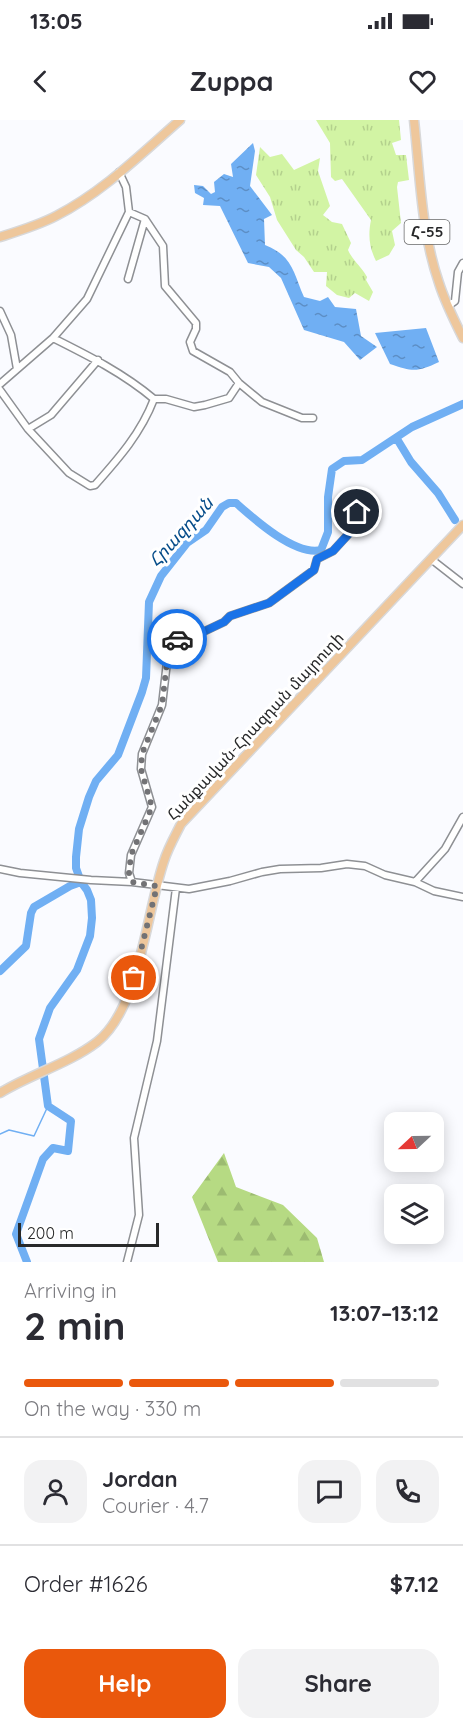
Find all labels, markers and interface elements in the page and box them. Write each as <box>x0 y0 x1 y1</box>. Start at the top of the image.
text: 13:05 <box>30 7 83 35</box>
text: Zuppa <box>189 64 274 98</box>
icon: back <box>24 65 57 98</box>
icon: heart <box>406 65 439 98</box>
road number: Հ-55 <box>404 220 450 244</box>
pin <box>331 486 382 537</box>
water label: Հրազդան <box>143 491 219 571</box>
icon: home <box>340 495 373 528</box>
courier <box>147 609 207 669</box>
icon: car <box>161 623 194 656</box>
street label: Հանքավան-Հրազդան մայրուղի <box>162 628 348 824</box>
pin <box>108 952 159 1003</box>
icon: bag <box>117 961 150 994</box>
north arrow <box>384 1112 444 1172</box>
map controls <box>384 1112 444 1244</box>
button: layers <box>384 1184 444 1244</box>
scale bar <box>18 1220 159 1248</box>
text: 200 m <box>27 1223 74 1243</box>
text: Arriving in <box>24 1278 117 1303</box>
text: 13:07–13:12 <box>330 1299 439 1327</box>
text: 2 min <box>24 1301 126 1350</box>
text: On the way · 330 m <box>24 1396 201 1421</box>
button: person <box>24 1460 87 1523</box>
button: chat <box>298 1460 361 1523</box>
button: phone <box>376 1460 439 1523</box>
text: Jordan <box>102 1465 178 1493</box>
text: Courier · 4.7 <box>102 1493 209 1518</box>
text: Order #1626 <box>24 1570 147 1598</box>
text: $7.12 <box>390 1570 439 1598</box>
button: Help <box>24 1649 226 1718</box>
button: Share <box>238 1649 439 1718</box>

